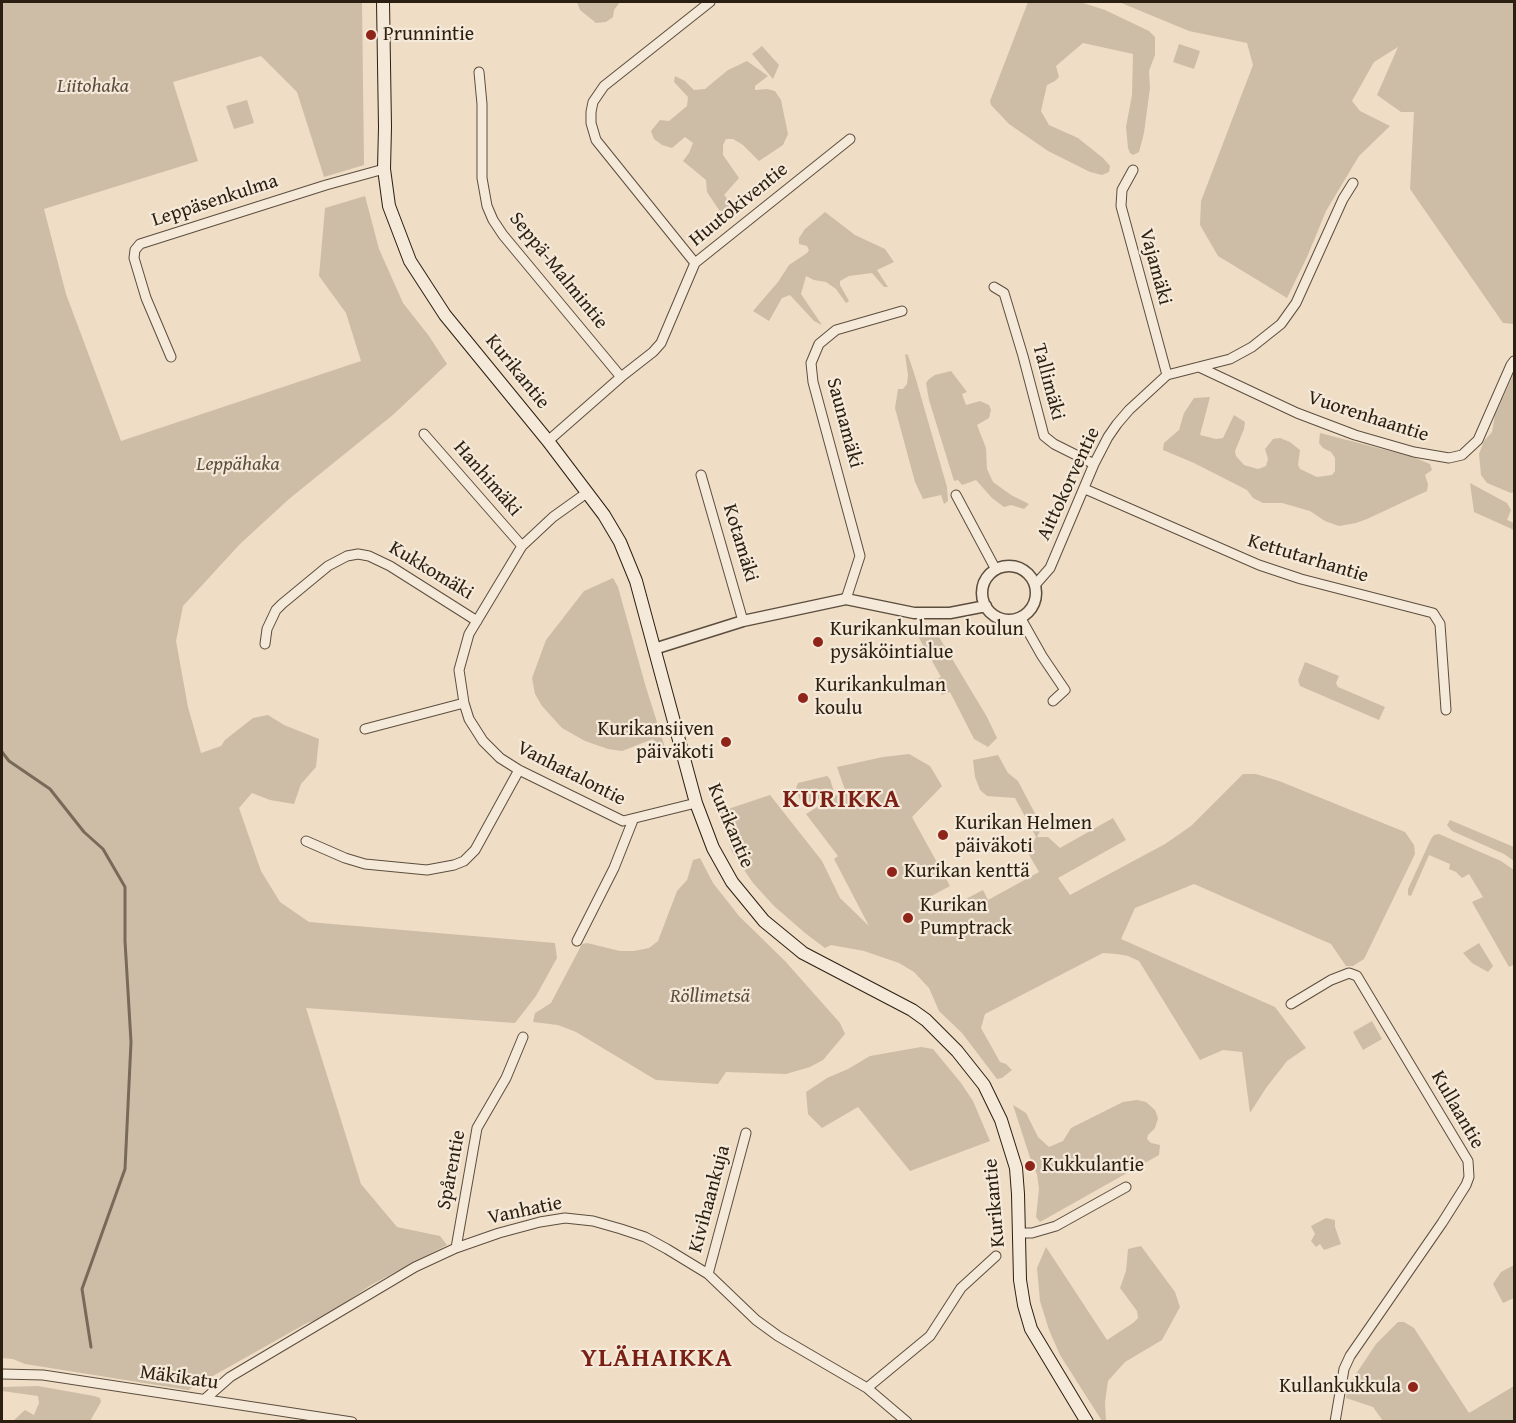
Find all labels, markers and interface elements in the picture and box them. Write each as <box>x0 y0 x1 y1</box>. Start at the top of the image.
place label: Prunnintie <box>383 23 474 47</box>
marker: Prunnintie <box>364 28 378 42</box>
park label: Liitohaka <box>57 75 129 99</box>
street label: Huutokiventie <box>685 158 793 252</box>
street label: Leppäsenkulma <box>149 169 281 233</box>
street label: Seppä-Malmintie <box>503 208 613 334</box>
street label: Vajamäki <box>1133 226 1177 308</box>
street label: Kurikantie <box>480 330 554 414</box>
street label: Tallimäki <box>1026 341 1070 423</box>
street label: Saunamäki <box>820 375 868 471</box>
street label: Vuorenhaantie <box>1304 386 1432 448</box>
street label: Aittokorventie <box>1032 423 1106 545</box>
street label: Hanhimäki <box>448 436 526 522</box>
park label: Leppähaka <box>196 453 280 477</box>
street label: Kotamäki <box>717 501 763 585</box>
street label: Kettutarhantie <box>1245 529 1371 589</box>
street label: Kukkomäki <box>384 536 478 606</box>
place label: Kurikankulman koulun pysäköintialue <box>830 618 1024 665</box>
marker: Kurikankulman koulun pysäköintialue <box>811 635 825 649</box>
place label: Kurikankulman koulu <box>815 674 946 721</box>
marker: Kurikankulman koulu <box>796 691 810 705</box>
place label: Kurikansiiven päiväkoti <box>597 718 714 765</box>
marker: Kurikansiiven päiväkoti <box>719 735 733 749</box>
street label: Vanhatalontie <box>513 736 629 812</box>
street label: Kurikantie <box>701 780 759 872</box>
district label: KURIKKA <box>783 784 901 816</box>
place label: Kurikan Helmen päiväkoti <box>955 812 1092 859</box>
marker: Kurikan Helmen päiväkoti <box>936 828 950 842</box>
place label: Kurikan kenttä <box>904 860 1030 884</box>
marker: Kurikan kenttä <box>885 865 899 879</box>
place label: Kurikan Pumptrack <box>920 894 1012 941</box>
marker: Kurikan Pumptrack <box>901 911 915 925</box>
park label: Röllimetsä <box>670 985 750 1009</box>
street label: Kullaantie <box>1425 1067 1489 1153</box>
street label: Spårentie <box>433 1128 471 1212</box>
street label: Kivihaankuja <box>684 1143 736 1255</box>
place label: Kukkulantie <box>1042 1154 1144 1178</box>
street label: Kurikantie <box>979 1157 1011 1249</box>
marker: Kukkulantie <box>1023 1159 1037 1173</box>
street label: Vanhatie <box>486 1191 564 1231</box>
district label: YLÄHAIKKA <box>581 1343 733 1375</box>
street label: Mäkikatu <box>138 1361 220 1395</box>
place label: Kullankukkula <box>1279 1375 1401 1399</box>
marker: Kullankukkula <box>1406 1380 1420 1394</box>

